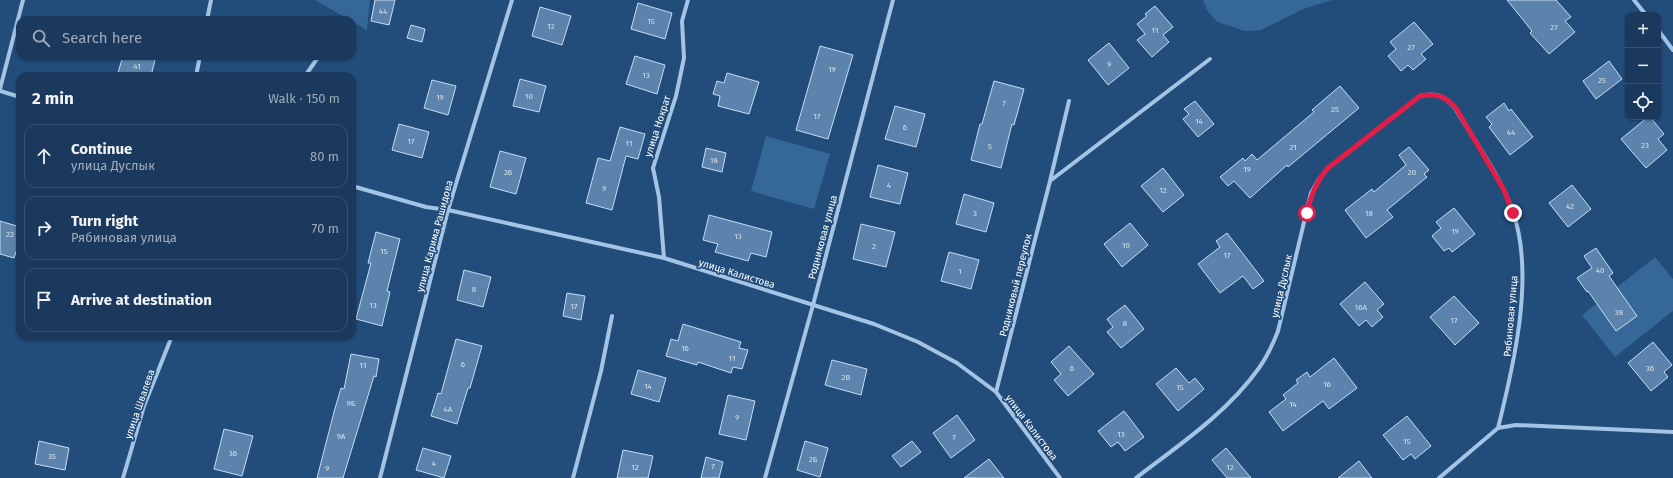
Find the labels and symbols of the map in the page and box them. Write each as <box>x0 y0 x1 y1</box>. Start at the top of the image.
house number: 44 <box>379 7 388 16</box>
house number: 15 <box>647 17 655 26</box>
house number: 12 <box>547 22 555 31</box>
house number: 27 <box>1550 23 1558 32</box>
house number: 11 <box>1152 26 1158 35</box>
house number: 27 <box>1407 43 1415 52</box>
house number: 9 <box>1107 60 1111 69</box>
house number: 41 <box>133 62 141 71</box>
house number: 19 <box>828 65 836 74</box>
house number: 13 <box>642 71 650 80</box>
house number: 25 <box>1598 76 1606 85</box>
house number: 10 <box>525 92 533 101</box>
house number: 19 <box>436 93 444 102</box>
street label: улица Нократ <box>642 94 674 159</box>
house number: 7 <box>1002 99 1006 108</box>
house number: 25 <box>1331 105 1339 114</box>
house number: 17 <box>813 112 821 121</box>
house number: 14 <box>1195 117 1204 126</box>
house number: 6 <box>903 123 907 132</box>
house number: 44 <box>1507 128 1516 137</box>
house number: 17 <box>407 137 415 146</box>
house number: 11 <box>626 139 632 148</box>
house number: 23 <box>1641 141 1649 150</box>
house number: 5 <box>988 142 992 151</box>
house number: 21 <box>1289 143 1297 152</box>
house number: 18 <box>710 156 719 165</box>
house number: 19 <box>1243 165 1251 174</box>
house number: 26 <box>504 168 512 177</box>
house number: 20 <box>1408 168 1417 177</box>
street label: улица Карима Рашидова <box>414 179 456 294</box>
house number: 4 <box>887 181 892 190</box>
house number: 9 <box>602 184 606 193</box>
house number: 12 <box>1159 186 1167 195</box>
street label: Родниковая улица <box>806 194 840 281</box>
house number: 42 <box>1566 202 1574 211</box>
route start <box>1298 204 1316 222</box>
route end <box>1504 204 1522 222</box>
house number: 3 <box>973 209 977 218</box>
house number: 18 <box>1365 209 1374 218</box>
house number: 19 <box>1451 227 1459 236</box>
house number: 22 <box>6 230 14 239</box>
house number: 13 <box>734 232 742 241</box>
street label: Родниковый переулок <box>997 232 1035 338</box>
house number: 10 <box>1122 241 1130 250</box>
house number: 2 <box>872 242 876 251</box>
house number: 15 <box>380 247 388 256</box>
house number: 17 <box>1223 251 1231 260</box>
street label: улица Дуслык <box>1269 253 1295 319</box>
street label: улица Калистова <box>697 257 776 291</box>
house number: 40 <box>1596 266 1605 275</box>
house number: 1 <box>958 267 962 276</box>
street label: Рябиновая улица <box>1501 275 1521 357</box>
house number: 8 <box>472 285 477 294</box>
house number: 13 <box>369 301 377 310</box>
house number: 17 <box>570 302 578 311</box>
house number: 16А <box>1355 303 1368 312</box>
house number: 38 <box>1615 308 1624 317</box>
house number: 17 <box>1450 316 1458 325</box>
house number: 8 <box>1123 319 1128 328</box>
house number: 16 <box>681 344 689 353</box>
house number: 11 <box>729 354 735 363</box>
house number: 6 <box>461 360 465 369</box>
house number: 11 <box>360 361 366 370</box>
house number: 6 <box>1070 364 1074 373</box>
house number: 36 <box>1646 364 1654 373</box>
street label: улица Швалева <box>122 368 157 441</box>
house number: 2В <box>842 373 851 382</box>
house number: 16 <box>1323 380 1331 389</box>
house number: 14 <box>644 382 653 391</box>
house number: 15 <box>1176 383 1184 392</box>
street label: улица Калистова <box>1003 392 1060 463</box>
house number: 9Б <box>347 399 356 408</box>
house number: 14 <box>1289 400 1298 409</box>
house number: 4А <box>444 405 453 414</box>
house number: 9 <box>735 413 739 422</box>
house number: 13 <box>1117 430 1125 439</box>
house number: 9А <box>337 432 346 441</box>
house number: 7 <box>952 433 956 442</box>
house number: 15 <box>1403 437 1411 446</box>
house number: 36 <box>229 449 237 458</box>
house number: 35 <box>48 452 56 461</box>
house number: 2Б <box>809 455 818 464</box>
house number: 4 <box>432 459 437 468</box>
house number: 7 <box>711 462 715 471</box>
house number: 12 <box>631 463 639 472</box>
house number: 12 <box>1226 463 1234 472</box>
house number: 9 <box>325 464 329 473</box>

